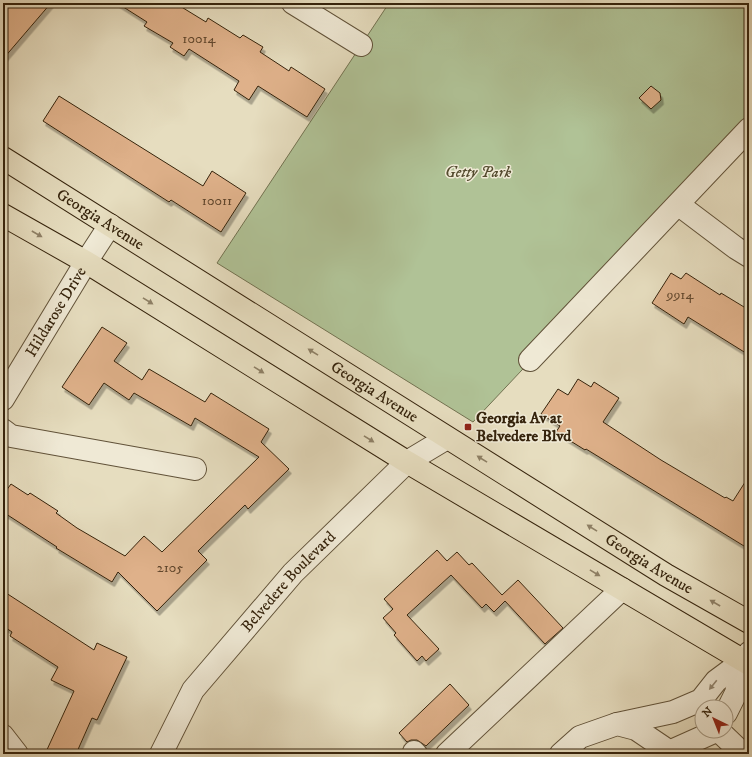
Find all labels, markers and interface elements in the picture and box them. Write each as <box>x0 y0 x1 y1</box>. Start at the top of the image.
house number: 10014 <box>182 30 217 48</box>
park label: Getty Park <box>445 162 511 182</box>
street label: Georgia Avenue <box>53 184 148 254</box>
house number: 10011 <box>202 192 232 210</box>
one-way arrow <box>31 231 43 238</box>
street label: Hildarose Drive <box>21 263 91 361</box>
house number: 9914 <box>665 286 694 304</box>
one-way arrow <box>142 298 154 305</box>
one-way arrow <box>307 349 319 356</box>
street label: Georgia Avenue <box>327 357 423 427</box>
one-way arrow <box>254 366 264 374</box>
place label: Georgia Av at Belvedere Blvd <box>476 408 572 446</box>
marker: Georgia Av at Belvedere Blvd <box>463 422 473 432</box>
one-way arrow <box>363 435 375 442</box>
one-way arrow <box>476 456 488 463</box>
one-way arrow <box>587 524 597 532</box>
street label: Belvedere Boulevard <box>237 527 340 636</box>
street label: Georgia Avenue <box>601 529 697 599</box>
house number: 2105 <box>157 559 183 577</box>
one-way arrow <box>589 570 601 577</box>
one-way arrow <box>709 599 721 606</box>
one-way arrow <box>709 680 717 691</box>
north arrow <box>694 699 734 739</box>
text: N <box>700 704 716 721</box>

